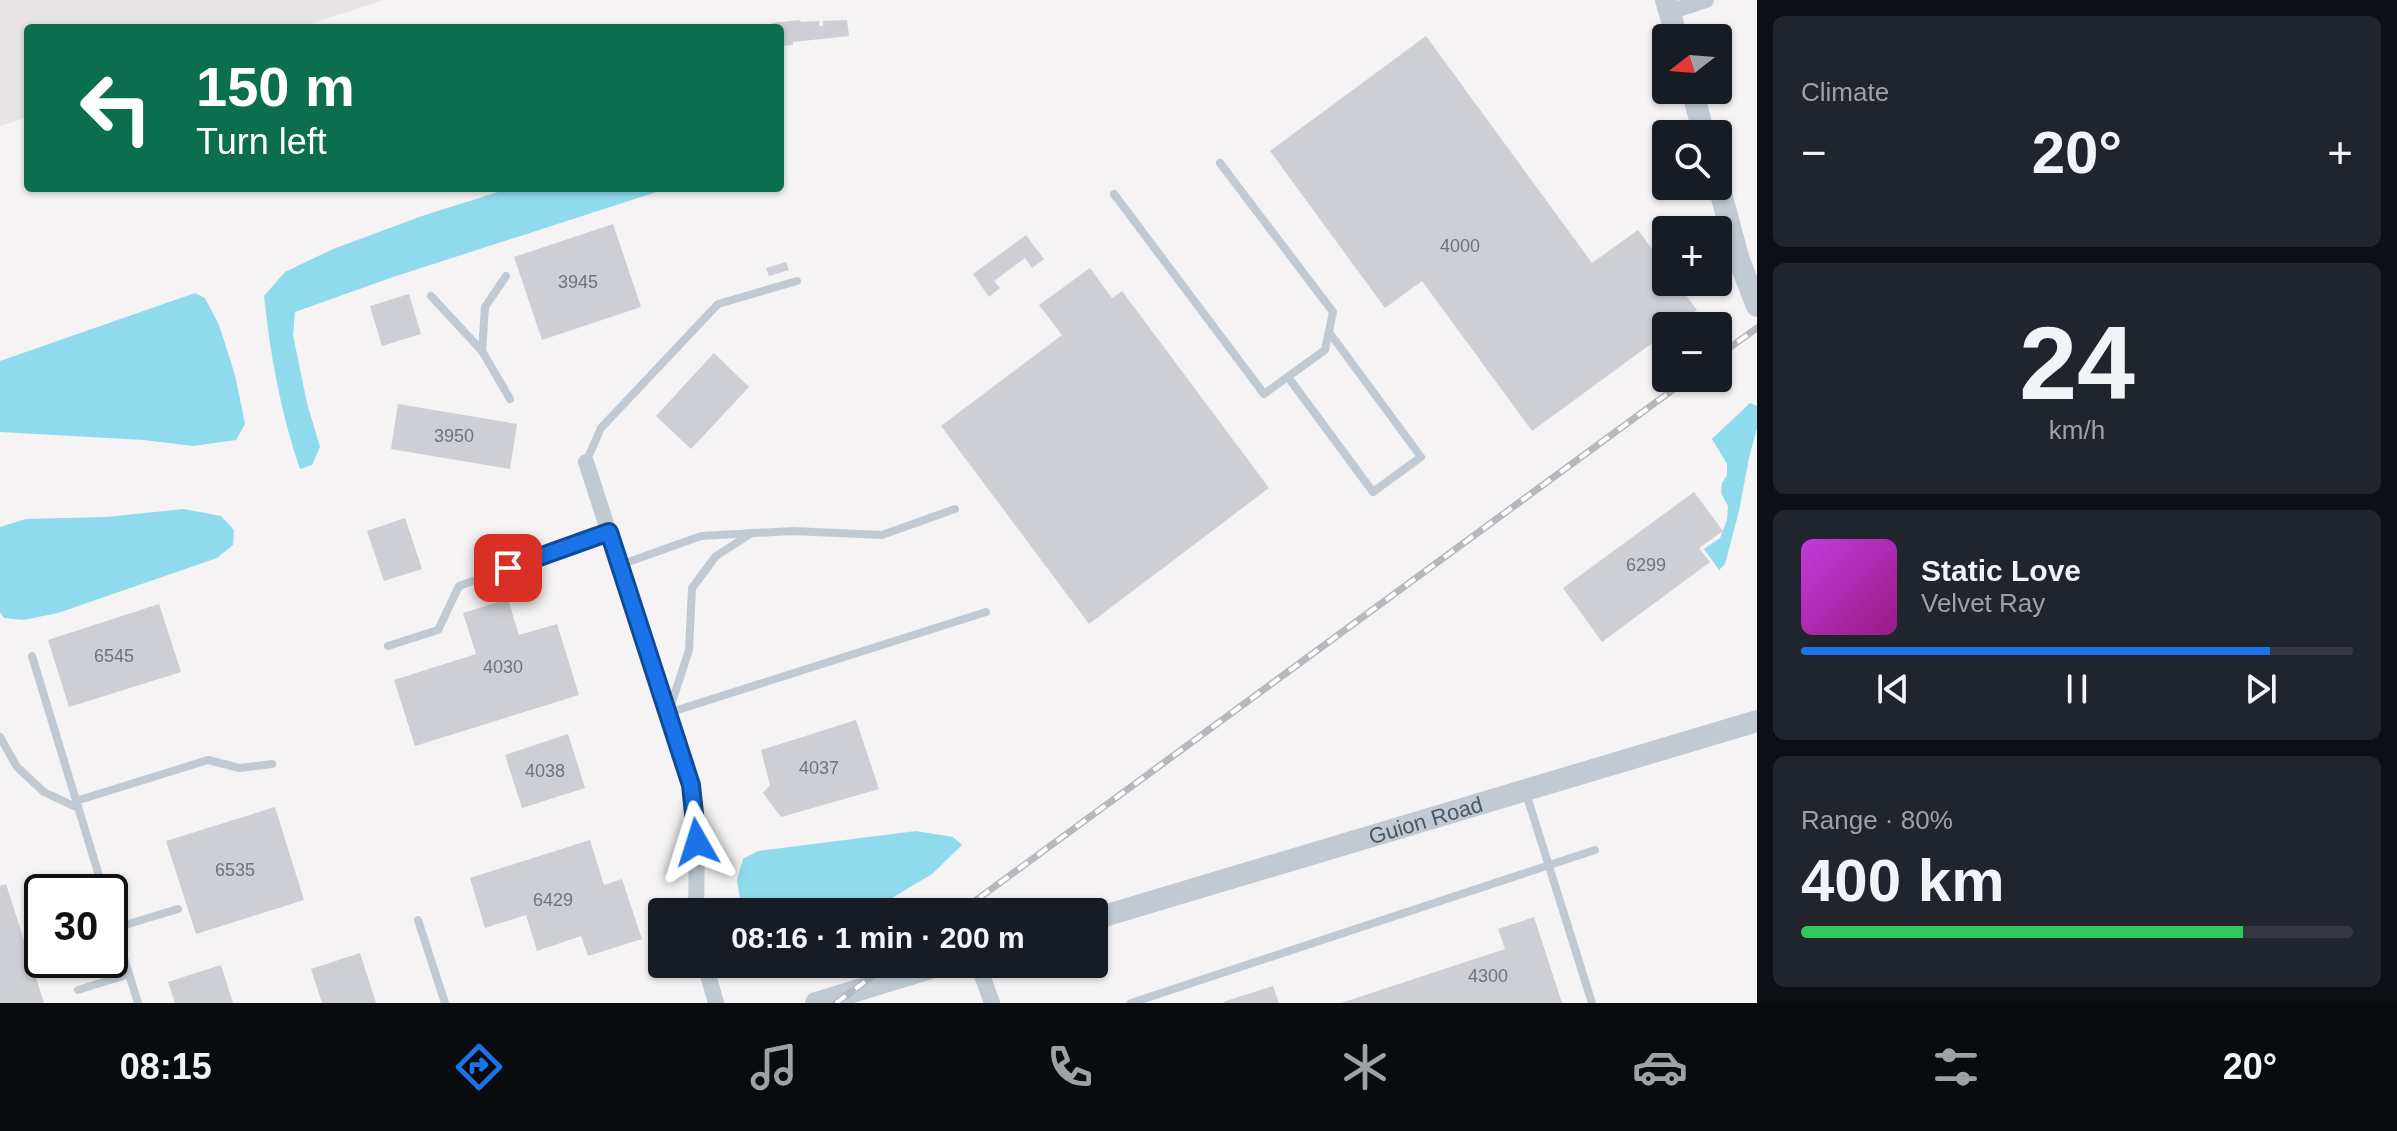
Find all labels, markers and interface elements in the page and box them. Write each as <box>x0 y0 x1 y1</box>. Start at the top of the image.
north arrow <box>1652 24 1732 104</box>
map controls <box>1652 24 1732 392</box>
text: 150 m <box>196 55 355 118</box>
icon: left <box>64 56 168 160</box>
text: Climate <box>1801 77 1889 107</box>
text: 20° <box>2032 119 2122 186</box>
button: search <box>1652 120 1732 200</box>
text: Turn left <box>196 121 327 162</box>
text: − <box>1801 128 1827 177</box>
text: + <box>2327 128 2353 177</box>
button: + <box>1652 216 1732 296</box>
house number: 4000 <box>1440 236 1480 256</box>
house number: 3945 <box>558 272 598 292</box>
text: 24 <box>2019 305 2135 421</box>
button: − <box>1652 312 1732 392</box>
text: km/h <box>2049 415 2105 445</box>
house number: 3950 <box>434 426 474 446</box>
pin <box>474 534 542 602</box>
icon: arrive <box>486 546 530 590</box>
text: Static Love <box>1921 554 2081 587</box>
house number: 6299 <box>1626 555 1666 575</box>
text: Velvet Ray <box>1921 588 2045 618</box>
house number: 6545 <box>94 646 134 666</box>
house number: 4030 <box>483 657 523 677</box>
icon: previous <box>1871 667 1915 711</box>
icon: pause <box>2055 667 2099 711</box>
icon: next <box>2239 667 2283 711</box>
house number: 4037 <box>799 758 839 778</box>
house number: 4038 <box>525 761 565 781</box>
street label: Guion Road <box>1366 792 1486 849</box>
position arrow <box>655 800 739 884</box>
text: Range · 80% <box>1801 805 1953 835</box>
text: 400 km <box>1801 847 2005 914</box>
house number: 6535 <box>215 860 255 880</box>
speed limit sign: 30 <box>24 874 128 978</box>
house number: 6429 <box>533 890 573 910</box>
text: 08:16 · 1 min · 200 m <box>731 921 1025 954</box>
house number: 4300 <box>1468 966 1508 986</box>
icon: directions <box>451 1039 507 1095</box>
icon: music <box>746 1039 802 1095</box>
icon: phone <box>1042 1039 1098 1095</box>
icon: climate <box>1337 1039 1393 1095</box>
icon: car <box>1632 1039 1688 1095</box>
icon: filters <box>1928 1039 1984 1095</box>
text: 08:15 <box>120 1046 212 1087</box>
text: 20° <box>2223 1046 2277 1087</box>

